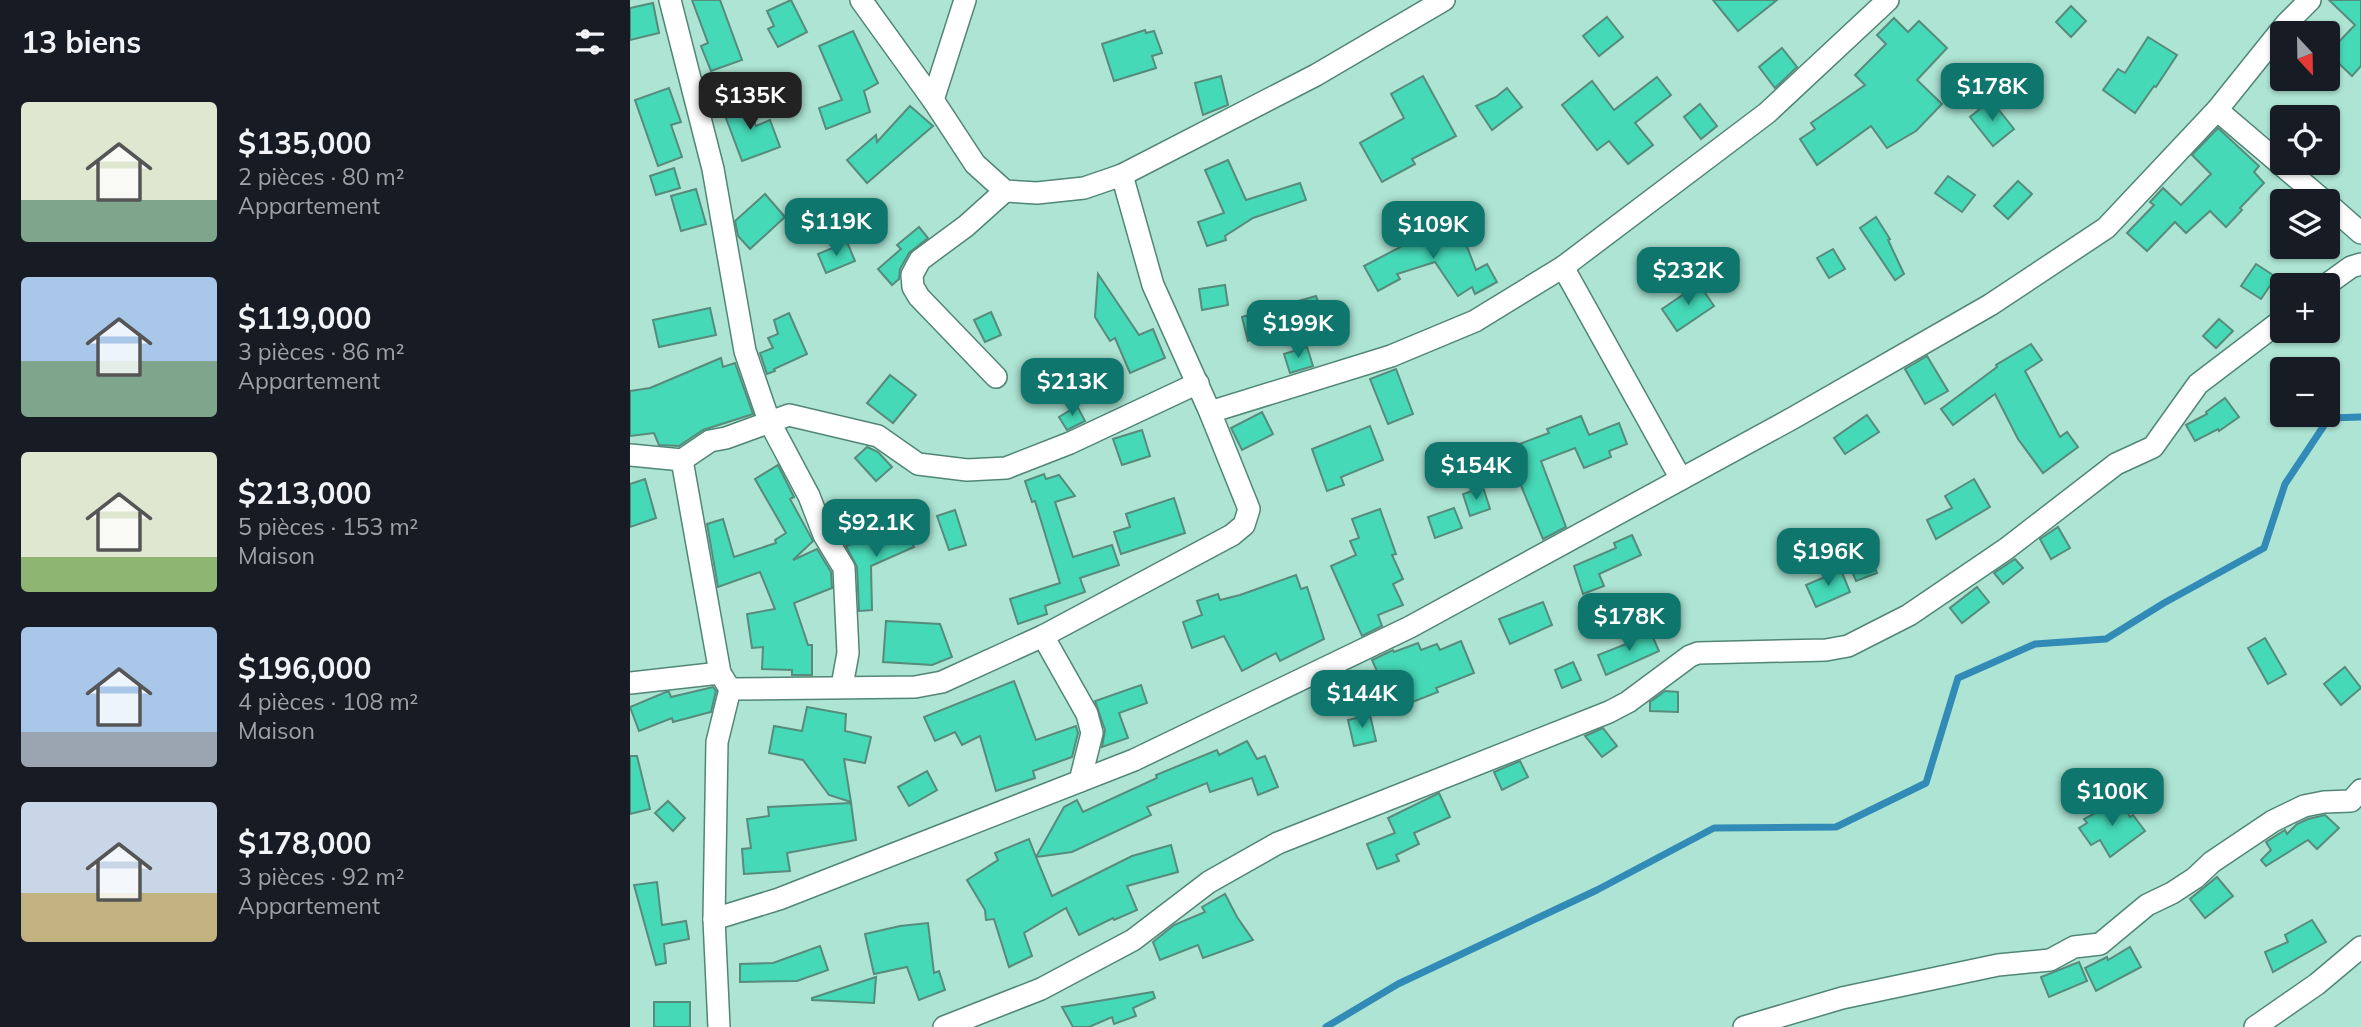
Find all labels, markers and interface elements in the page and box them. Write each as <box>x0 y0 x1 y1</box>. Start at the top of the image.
north arrow <box>2270 21 2340 91</box>
map controls <box>2270 21 2340 427</box>
text: 13 biens <box>21 23 141 61</box>
icon: filters <box>571 23 609 61</box>
pin: $178K <box>1943 64 2041 123</box>
text: $178K <box>1957 71 2027 100</box>
pin: $135K <box>701 72 799 132</box>
text: $135K <box>715 80 785 109</box>
button: locate <box>2270 105 2340 175</box>
text: $135,000 <box>238 124 371 162</box>
icon: home <box>77 130 161 214</box>
text: 2 pièces · 80 m² <box>238 162 405 191</box>
button: layers <box>2270 189 2340 259</box>
text: Appartement <box>238 191 380 220</box>
pin: $119K <box>787 198 885 258</box>
pin: $109K <box>1384 202 1482 261</box>
text: $119K <box>801 206 871 235</box>
text: $109K <box>1398 209 1468 238</box>
pin: $232K <box>1639 247 1737 307</box>
text: $232K <box>1653 255 1723 284</box>
button: + <box>2270 273 2340 343</box>
text: $119,000 <box>238 299 371 337</box>
pin: $199K <box>1249 300 1347 360</box>
icon: home <box>77 305 161 389</box>
text: $199K <box>1263 308 1333 337</box>
text: 3 pièces · 86 m² <box>238 337 405 366</box>
button: − <box>2270 357 2340 427</box>
pin: $213K <box>1023 358 1121 418</box>
text: Appartement <box>238 366 380 395</box>
text: $213K <box>1037 366 1107 395</box>
pin: $154K <box>1427 442 1525 502</box>
text: $154K <box>1441 450 1511 479</box>
text: $213,000 <box>238 474 371 512</box>
icon: home <box>77 480 161 564</box>
pin: $92.1K <box>819 500 933 559</box>
text: $92.1K <box>838 507 914 536</box>
text: 5 pièces · 153 m² <box>238 512 418 541</box>
pin: $196K <box>1779 528 1877 588</box>
text: $196K <box>1793 536 1863 565</box>
text: Maison <box>238 541 315 570</box>
pin: $178K <box>1580 594 1678 653</box>
text: $178K <box>1594 601 1664 630</box>
text: $196,000 <box>238 649 371 687</box>
icon: home <box>77 655 161 739</box>
pin: $144K <box>1313 670 1411 730</box>
text: $144K <box>1327 678 1397 707</box>
text: 4 pièces · 108 m² <box>238 687 418 716</box>
text: Maison <box>238 716 315 745</box>
pin: $100K <box>2063 768 2161 828</box>
text: $100K <box>2077 776 2147 805</box>
text: $178,000 <box>238 824 371 862</box>
icon: home <box>77 830 161 914</box>
text: 3 pièces · 92 m² <box>238 862 405 891</box>
text: Appartement <box>238 891 380 920</box>

